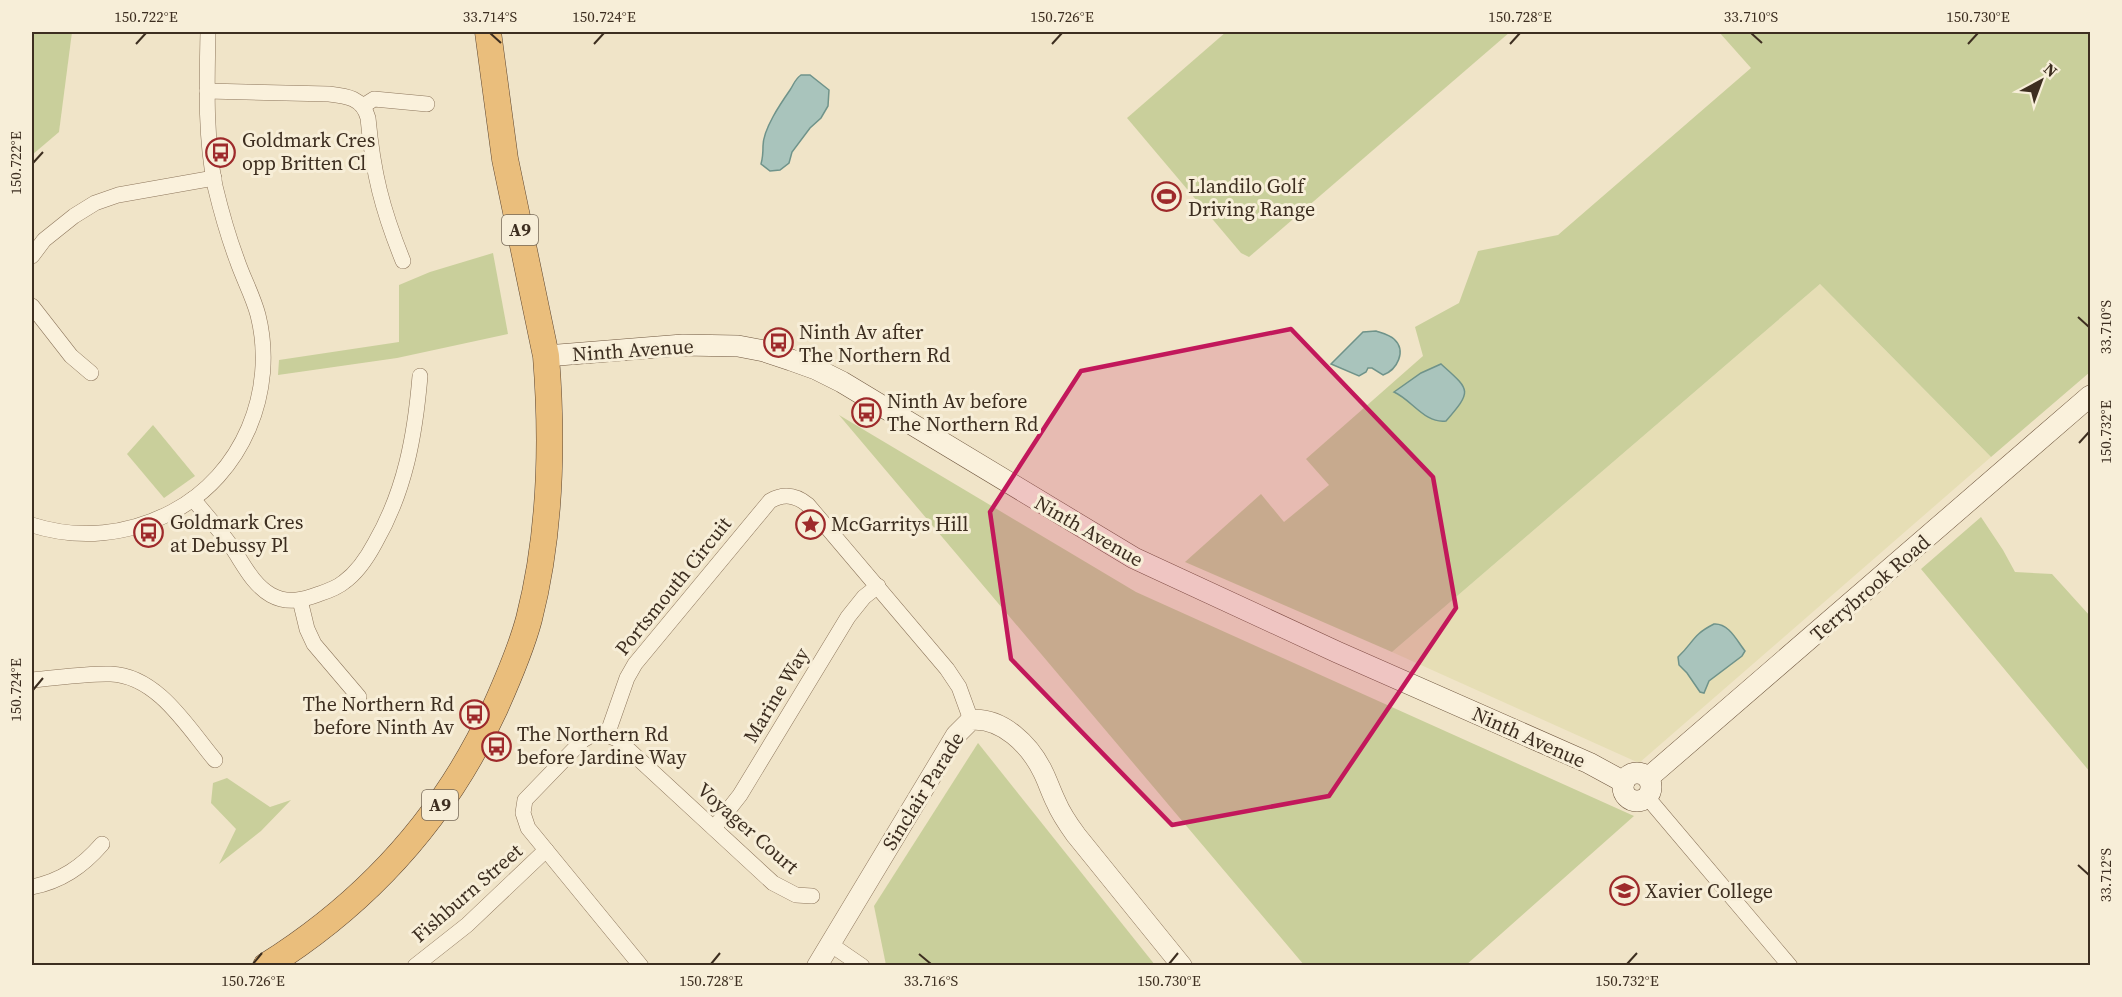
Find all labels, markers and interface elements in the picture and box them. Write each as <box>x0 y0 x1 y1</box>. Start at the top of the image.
text: 150.722°E <box>114 6 178 27</box>
text: 33.714°S <box>463 6 518 27</box>
text: 150.724°E <box>572 6 636 27</box>
text: 150.726°E <box>1030 6 1094 27</box>
text: 150.728°E <box>1488 6 1552 27</box>
text: 33.710°S <box>1724 6 1779 27</box>
text: 150.730°E <box>1946 6 2010 27</box>
north arrow <box>2011 51 2071 111</box>
text: N <box>2039 58 2063 82</box>
place label: Goldmark Cres opp Britten Cl <box>242 126 375 177</box>
text: 150.722°E <box>5 131 26 195</box>
bus stop icon: Goldmark Cres opp Britten Cl <box>205 136 237 168</box>
place label: Llandilo Golf Driving Range <box>1188 172 1315 223</box>
sports icon: Llandilo Golf Driving Range <box>1151 181 1183 213</box>
road number: A9 <box>502 215 538 245</box>
text: 33.710°S <box>2095 299 2116 354</box>
place label: Ninth Av after The Northern Rd <box>799 318 951 369</box>
bus stop icon: Ninth Av after The Northern Rd <box>762 327 794 359</box>
street label: Ninth Avenue <box>571 332 695 368</box>
place label: Ninth Av before The Northern Rd <box>887 387 1039 438</box>
bus stop icon: Ninth Av before The Northern Rd <box>850 397 882 429</box>
text: 150.732°E <box>2095 400 2116 464</box>
street label: Ninth Avenue <box>1029 488 1149 574</box>
place label: Goldmark Cres at Debussy Pl <box>170 508 303 559</box>
place icon: McGarritys Hill <box>794 508 826 540</box>
street label: Portsmouth Circuit <box>608 510 738 661</box>
place label: McGarritys Hill <box>831 510 969 538</box>
bus stop icon: Goldmark Cres at Debussy Pl <box>133 517 165 549</box>
street label: Terrybrook Road <box>1804 528 1936 648</box>
street label: Marine Way <box>737 641 816 748</box>
text: 150.724°E <box>5 658 26 722</box>
place label: The Northern Rd before Ninth Av <box>303 690 455 741</box>
bus stop icon: The Northern Rd before Ninth Av <box>459 699 491 731</box>
street label: Ninth Avenue <box>1468 699 1590 775</box>
place label: The Northern Rd before Jardine Way <box>517 720 687 771</box>
street label: Sinclair Parade <box>875 726 971 856</box>
bus stop icon: The Northern Rd before Jardine Way <box>480 730 512 762</box>
street label: Voyager Court <box>691 776 805 880</box>
road number: A9 <box>422 790 458 820</box>
street label: Fishburn Street <box>406 837 529 949</box>
text: 33.712°S <box>2095 847 2116 902</box>
school or university icon: Xavier College <box>1608 875 1640 907</box>
place label: Xavier College <box>1645 877 1773 905</box>
text: 150.726°E <box>221 970 285 991</box>
text: 150.728°E <box>679 970 743 991</box>
text: 33.716°S <box>904 970 959 991</box>
text: 150.730°E <box>1137 970 1201 991</box>
text: 150.732°E <box>1595 970 1659 991</box>

